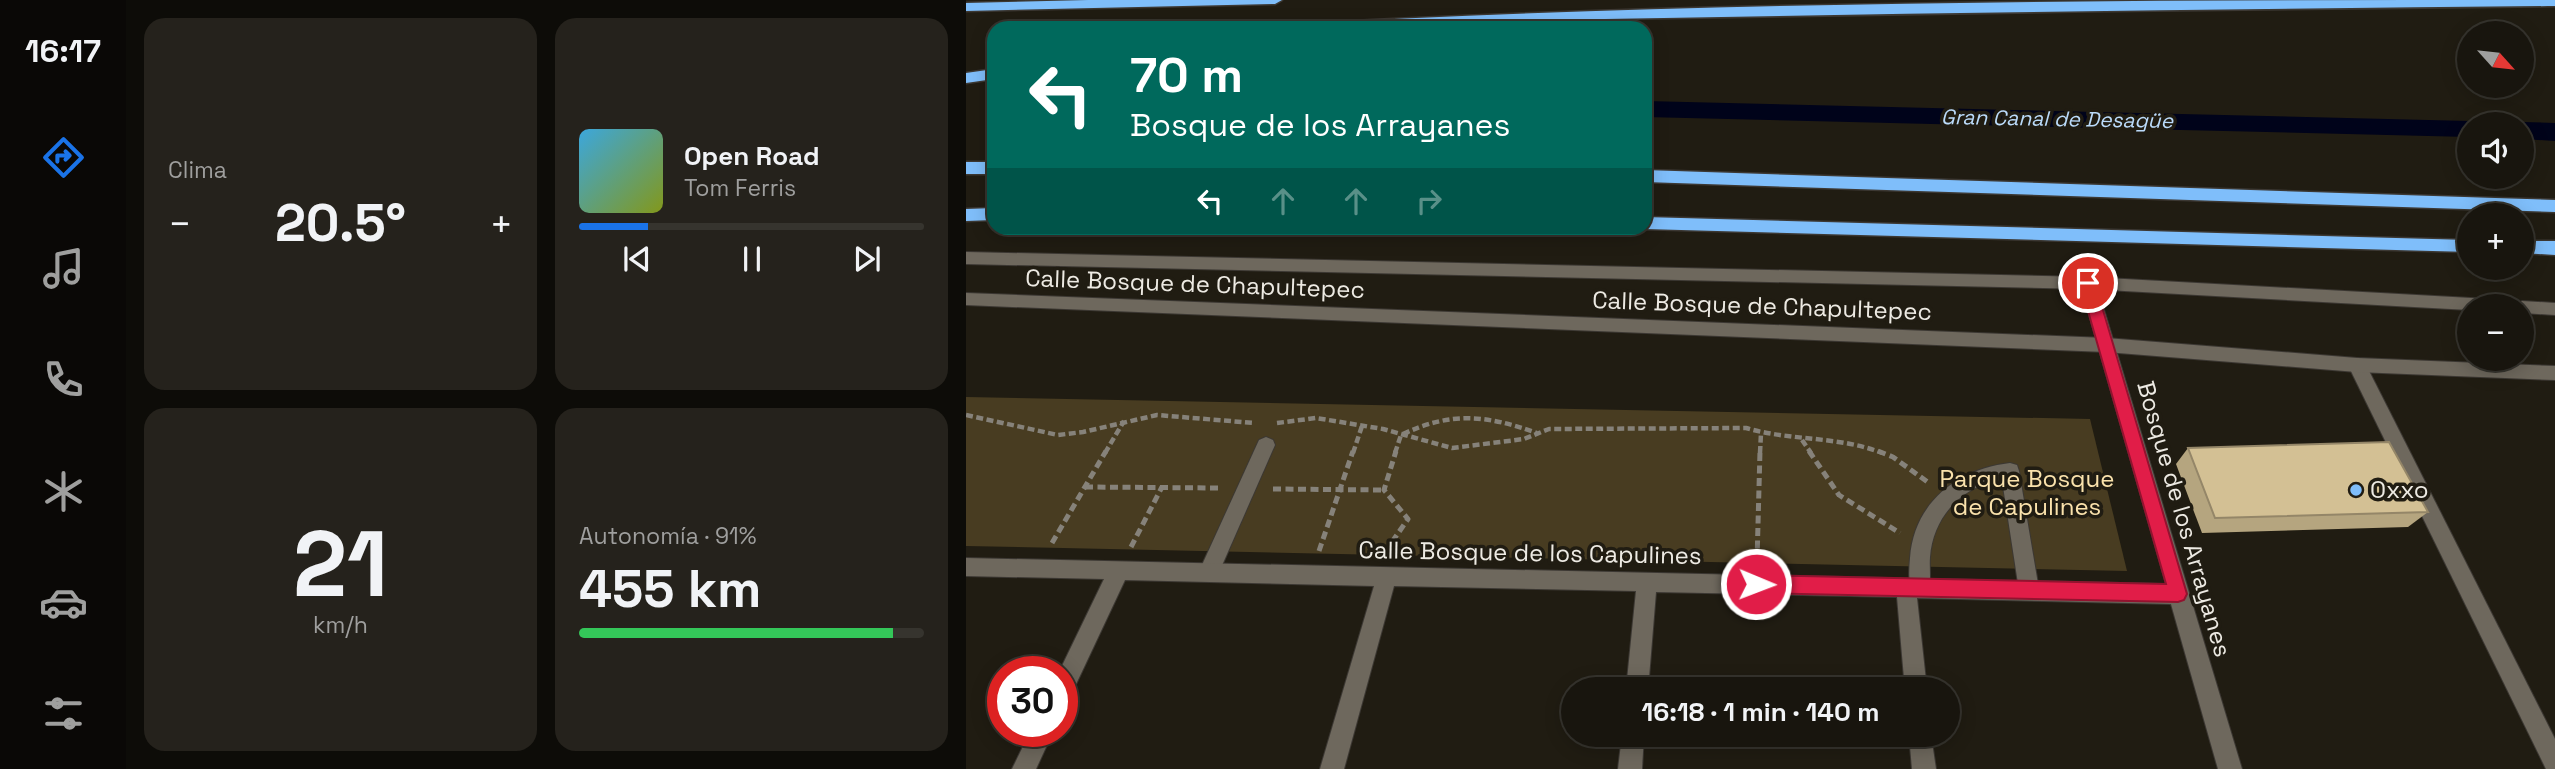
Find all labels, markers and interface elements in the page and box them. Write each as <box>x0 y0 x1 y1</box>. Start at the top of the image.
north arrow <box>2457 21 2534 98</box>
map controls <box>2457 21 2534 371</box>
text: 16:17 <box>25 31 101 71</box>
text: 70 m <box>1130 44 1243 106</box>
icon: left <box>1015 49 1106 140</box>
water label: Gran Canal de Desagüe <box>1941 103 2175 134</box>
text: Bosque de los Arrayanes <box>1130 105 1510 145</box>
button: sound <box>2457 112 2534 189</box>
icon: directions <box>39 133 88 182</box>
text: Open Road <box>684 139 820 173</box>
text: Clima <box>168 155 227 185</box>
text: Tom Ferris <box>684 173 796 203</box>
icon: left <box>1191 182 1229 220</box>
icon: ahead <box>1264 182 1302 220</box>
icon: ahead <box>1337 182 1375 220</box>
icon: right <box>1410 182 1448 220</box>
text: 20.5° <box>275 190 406 256</box>
text: − <box>168 200 192 248</box>
text: + <box>489 200 513 248</box>
button: + <box>2457 203 2534 280</box>
icon: previous <box>618 240 656 278</box>
icon: pause <box>733 240 771 278</box>
icon: next <box>848 240 886 278</box>
icon: music <box>39 244 88 293</box>
pin <box>2058 253 2118 313</box>
street label: Calle Bosque de Chapultepec <box>1025 262 1365 305</box>
icon: arrive <box>2069 264 2107 302</box>
street label: Calle Bosque de Chapultepec <box>1592 284 1932 327</box>
button: − <box>2457 294 2534 371</box>
icon: phone <box>39 355 88 404</box>
street label: Bosque de los Arrayanes <box>2130 377 2239 660</box>
park label: Parque Bosque de Capulines <box>1940 463 2114 522</box>
icon: climate <box>39 467 88 516</box>
place label: Oxxo <box>2370 474 2429 505</box>
marker: Oxxo <box>2348 482 2364 498</box>
text: 21 <box>293 506 388 623</box>
text: Autonomía · 91% <box>579 521 756 551</box>
street label: Calle Bosque de los Capulines <box>1358 534 1702 571</box>
position arrow <box>1719 547 1793 621</box>
text: 455 km <box>579 556 761 622</box>
icon: car <box>39 578 88 627</box>
text: km/h <box>313 610 368 640</box>
speed limit sign: 30 <box>987 656 1078 747</box>
icon: filters <box>39 689 88 738</box>
text: 16:18 · 1 min · 140 m <box>1641 695 1880 729</box>

